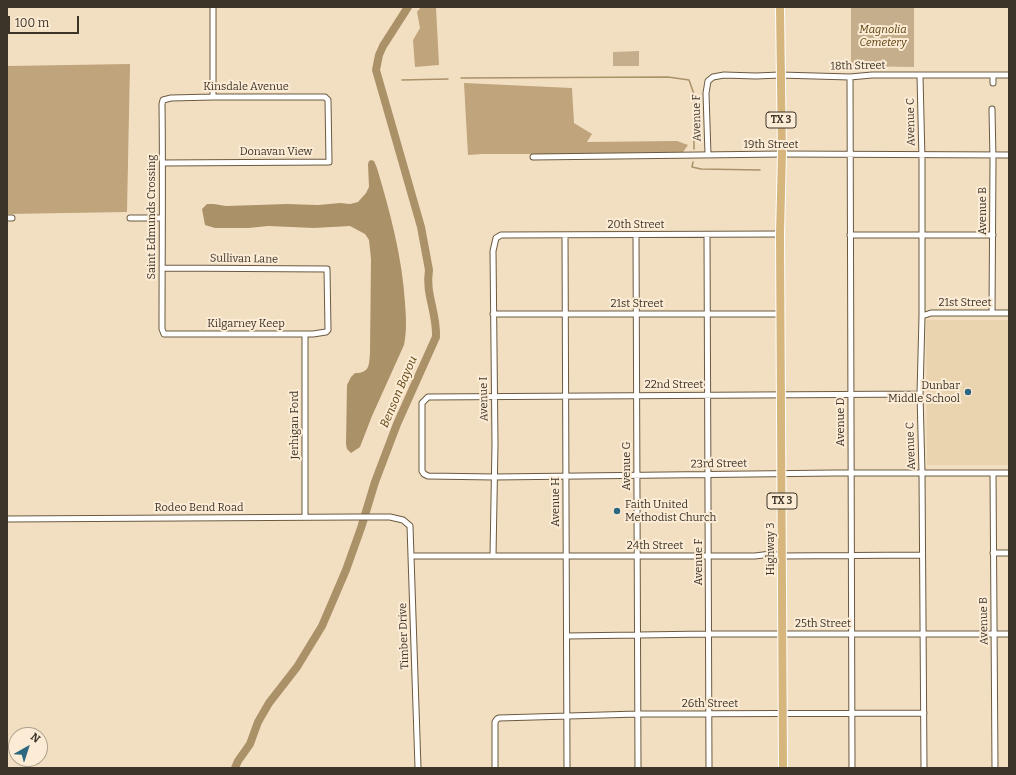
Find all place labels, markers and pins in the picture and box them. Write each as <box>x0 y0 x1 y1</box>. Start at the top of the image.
place label: Dunbar Middle School <box>888 379 960 405</box>
marker: Dunbar Middle School <box>963 387 973 397</box>
place label: Faith United Methodist Church <box>625 498 716 524</box>
marker: Faith United Methodist Church <box>612 506 622 516</box>

